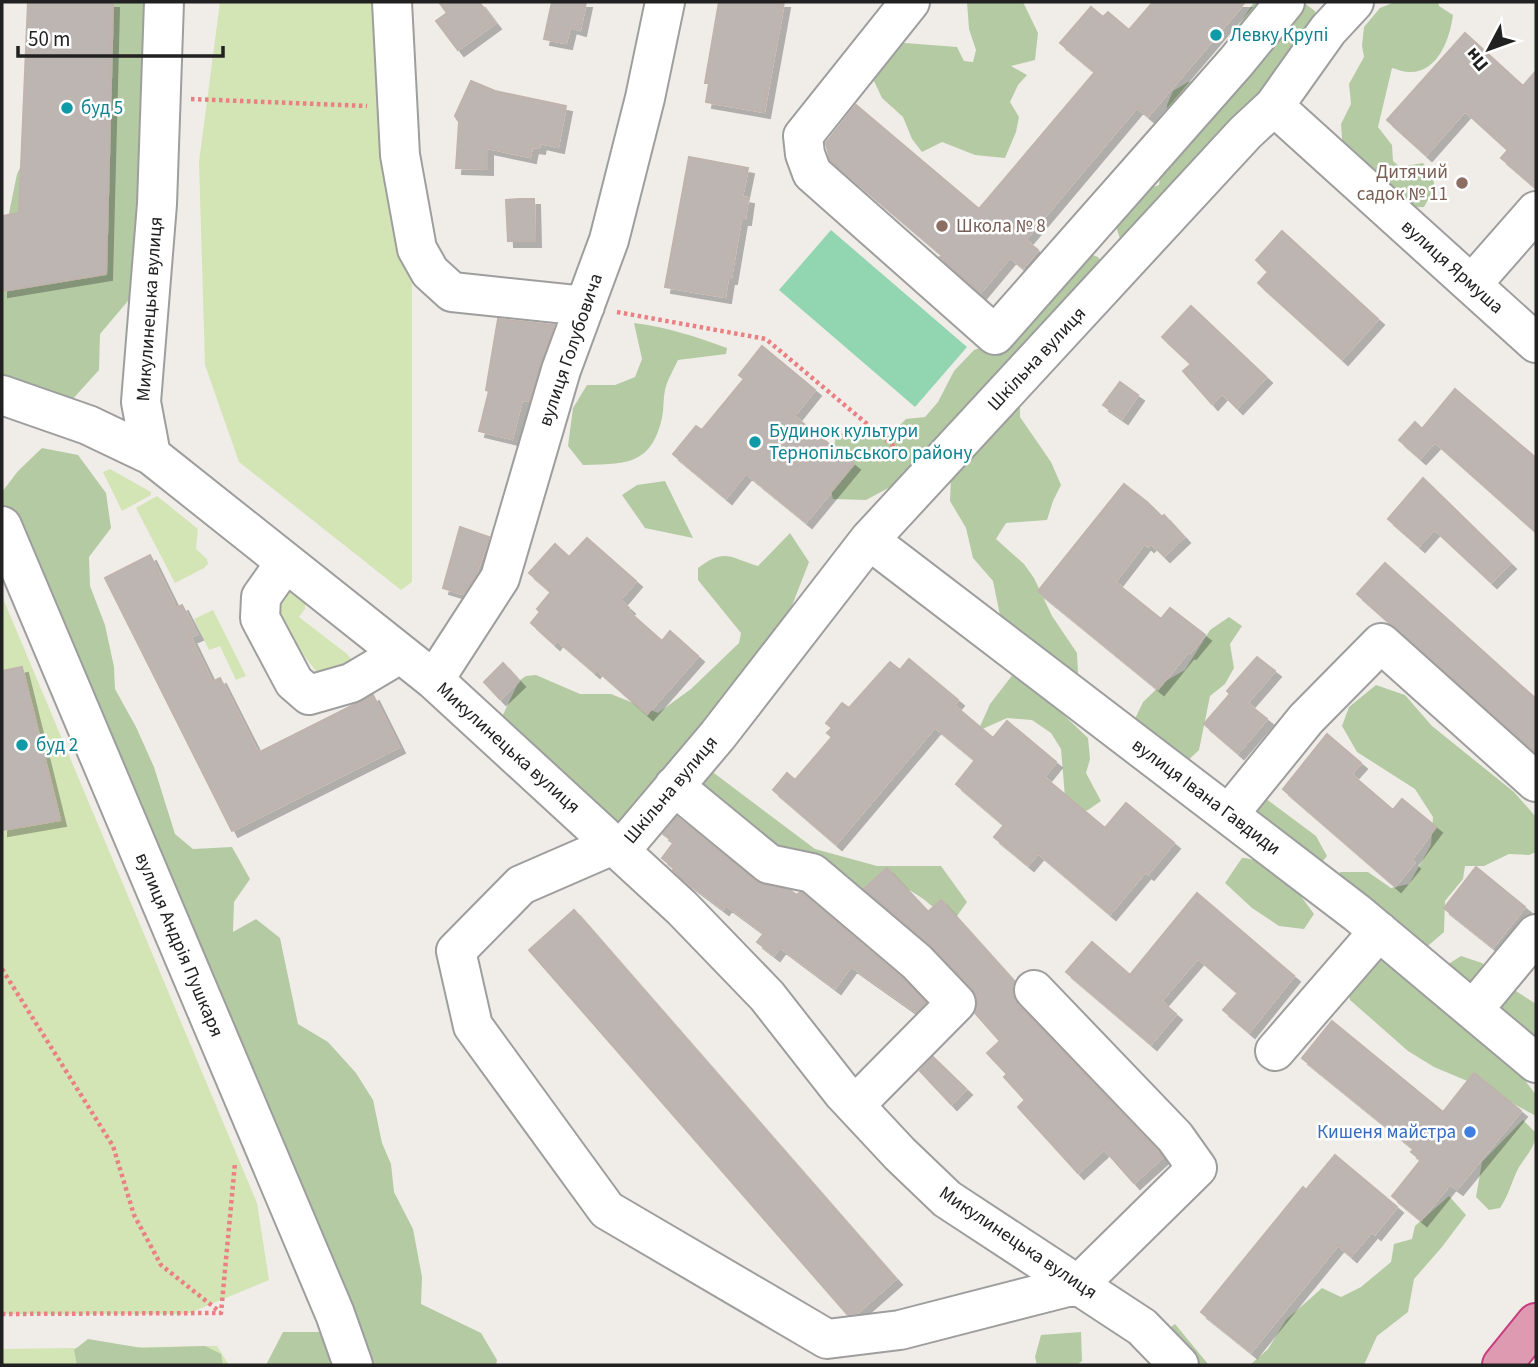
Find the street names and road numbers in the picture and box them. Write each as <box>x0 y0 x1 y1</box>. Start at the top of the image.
street label: вулиця Ярмуша <box>1395 214 1509 320</box>
street label: Микулинецька вулиця <box>130 216 170 402</box>
street label: вулиця Голубовича <box>532 270 610 430</box>
street label: Шкільна вулиця <box>982 301 1092 417</box>
street label: Микулинецька вулиця <box>430 676 586 820</box>
street label: Шкільна вулиця <box>618 730 724 850</box>
street label: вулиця Івана Гавдиди <box>1126 732 1286 862</box>
street label: вулиця Андрія Пушкаря <box>128 849 230 1041</box>
street label: Микулинецька вулиця <box>934 1180 1102 1306</box>

